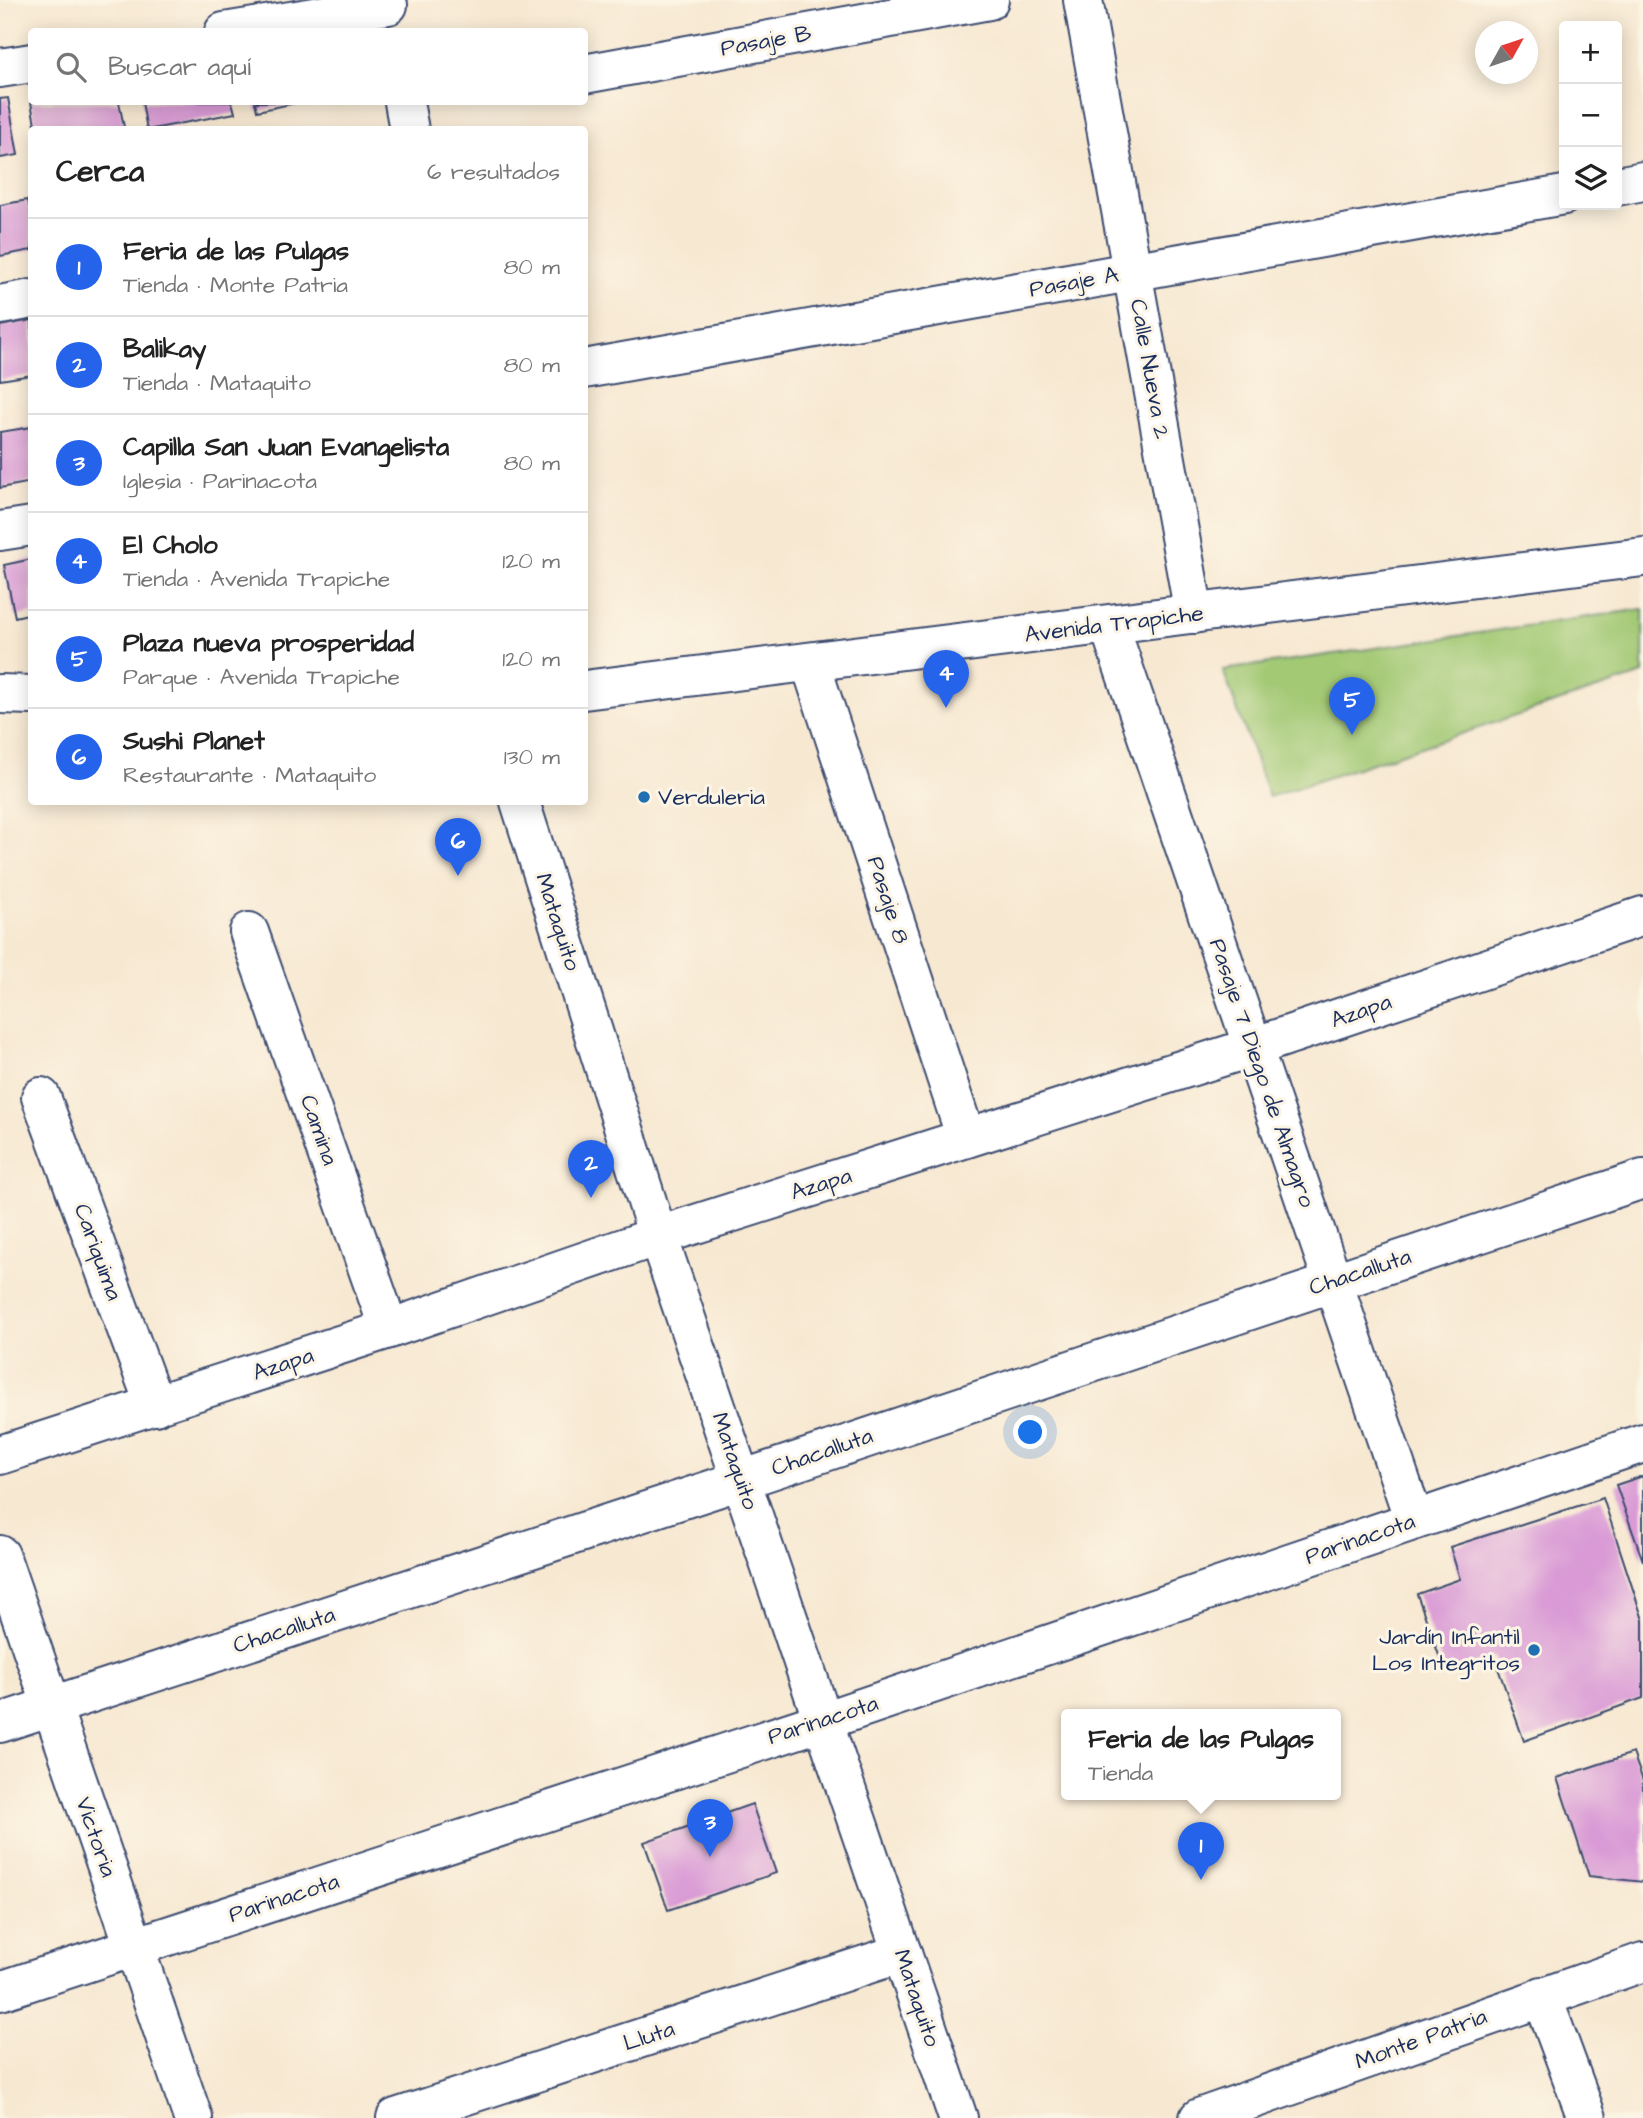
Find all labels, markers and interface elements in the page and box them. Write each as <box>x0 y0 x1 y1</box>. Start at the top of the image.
street label: Pasaje B <box>718 17 814 65</box>
north arrow <box>1475 21 1538 84</box>
map controls <box>1559 21 1622 210</box>
button: + <box>1559 21 1622 84</box>
search box <box>28 28 588 105</box>
icon: search <box>52 48 90 86</box>
text: Buscar aquí <box>108 49 251 85</box>
button: − <box>1559 84 1622 147</box>
button: layers <box>1559 147 1622 210</box>
text: Cerca <box>56 151 144 193</box>
text: 6 resultados <box>427 156 560 188</box>
text: Feria de las Pulgas <box>123 233 349 269</box>
text: 1 <box>78 251 80 283</box>
text: 80 m <box>503 251 560 283</box>
street label: Pasaje A <box>1027 258 1121 306</box>
text: Tienda · Monte Patria <box>123 269 348 301</box>
street label: Calle Nueva 2 <box>1122 297 1178 441</box>
text: Balikay <box>123 331 206 367</box>
text: 2 <box>72 349 86 381</box>
text: 80 m <box>503 349 560 381</box>
text: Tienda · Mataquito <box>123 367 311 399</box>
text: Capilla San Juan Evangelista <box>123 429 449 465</box>
text: 3 <box>73 447 85 479</box>
text: 80 m <box>503 447 560 479</box>
text: Iglesia · Parinacota <box>123 465 317 497</box>
text: El Cholo <box>123 527 218 563</box>
text: 4 <box>71 545 87 577</box>
text: 120 m <box>502 545 560 577</box>
text: Tienda · Avenida Trapiche <box>123 563 390 595</box>
street label: Avenida Trapiche <box>1023 597 1205 651</box>
text: Plaza nueva prosperidad <box>123 625 414 661</box>
text: 5 <box>71 643 87 675</box>
text: 120 m <box>502 643 560 675</box>
pin: 4 <box>923 650 969 708</box>
text: Parque · Avenida Trapiche <box>123 661 400 693</box>
pin: 5 <box>1329 677 1375 735</box>
text: Sushi Planet <box>123 723 265 759</box>
text: 6 <box>72 741 86 773</box>
text: 130 m <box>504 741 560 773</box>
text: Restaurante · Mataquito <box>123 759 376 791</box>
place label: Verduleria <box>658 781 765 813</box>
marker: Verduleria <box>636 789 652 805</box>
pin: 6 <box>435 818 481 876</box>
street label: Pasaje 8 <box>859 852 917 948</box>
street label: Mataquito <box>527 869 589 975</box>
street label: Pasaje 7 Diego de Almagro <box>1200 934 1323 1212</box>
street label: Azapa <box>1326 986 1396 1036</box>
street label: Camina <box>292 1090 346 1170</box>
pin: 2 <box>568 1140 614 1198</box>
street label: Azapa <box>787 1160 856 1208</box>
street label: Cariquima <box>66 1199 130 1305</box>
street label: Chacalluta <box>1305 1240 1415 1304</box>
street label: Azapa <box>248 1339 318 1389</box>
street label: Mataquito <box>703 1408 767 1514</box>
your location <box>1013 1415 1047 1449</box>
street label: Chacalluta <box>767 1420 877 1484</box>
street label: Parinacota <box>1301 1505 1419 1573</box>
street label: Chacalluta <box>229 1598 339 1662</box>
place label: Jardín Infantil Los Integritos <box>1372 1621 1520 1680</box>
marker: Jardín Infantil Los Integritos <box>1526 1642 1542 1658</box>
street label: Parinacota <box>764 1687 883 1753</box>
popup <box>1061 1709 1341 1800</box>
text: Feria de las Pulgas <box>1088 1721 1314 1757</box>
text: Tienda <box>1088 1757 1153 1789</box>
street label: Victoria <box>67 1793 125 1882</box>
pin: 3 <box>687 1799 733 1857</box>
pin: 1 <box>1178 1822 1224 1880</box>
street label: Parinacota <box>225 1865 344 1931</box>
street label: Mataquito <box>885 1945 949 2051</box>
street label: Monte Patria <box>1351 2000 1492 2078</box>
street label: Lluta <box>619 2013 679 2059</box>

